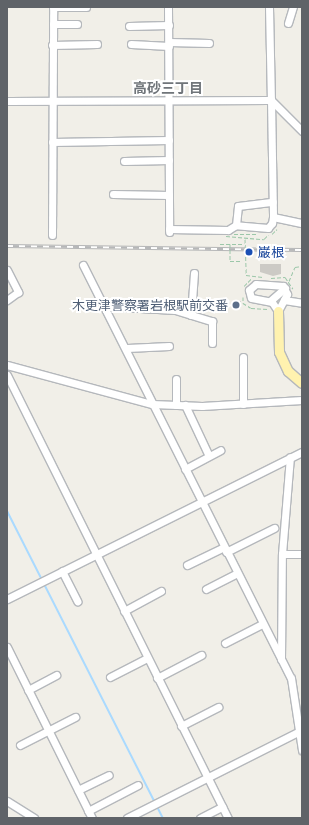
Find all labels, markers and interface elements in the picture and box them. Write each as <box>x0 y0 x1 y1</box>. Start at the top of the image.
district label: 高砂三丁目 <box>133 80 203 96</box>
place label: 巌根 <box>258 244 284 260</box>
marker: 巌根 <box>243 246 255 258</box>
place label: 木更津警察署岩根駅前交番 <box>72 297 228 313</box>
marker: 木更津警察署岩根駅前交番 <box>231 300 241 310</box>

